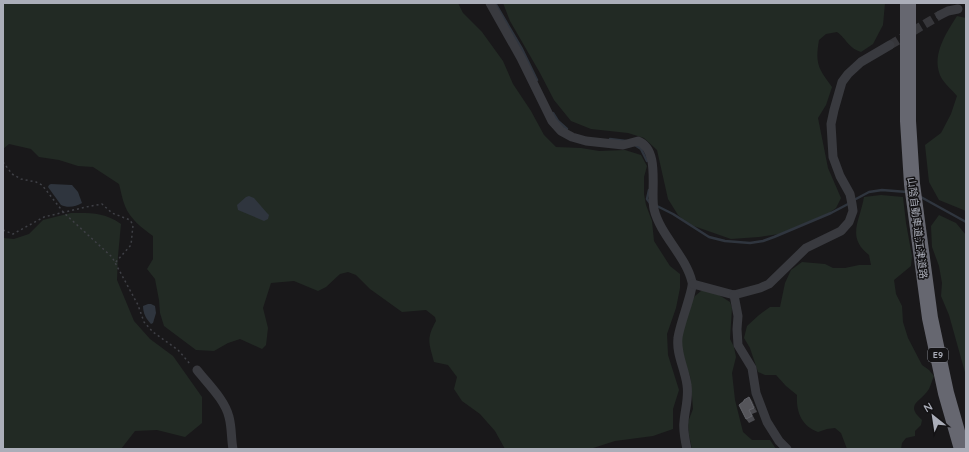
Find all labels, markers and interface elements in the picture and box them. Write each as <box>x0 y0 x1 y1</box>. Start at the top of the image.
street label: 山陰自動車道;江津道路 <box>905 177 930 279</box>
road number: E9 <box>928 348 948 362</box>
north arrow <box>913 396 953 436</box>
text: N <box>921 399 935 415</box>

